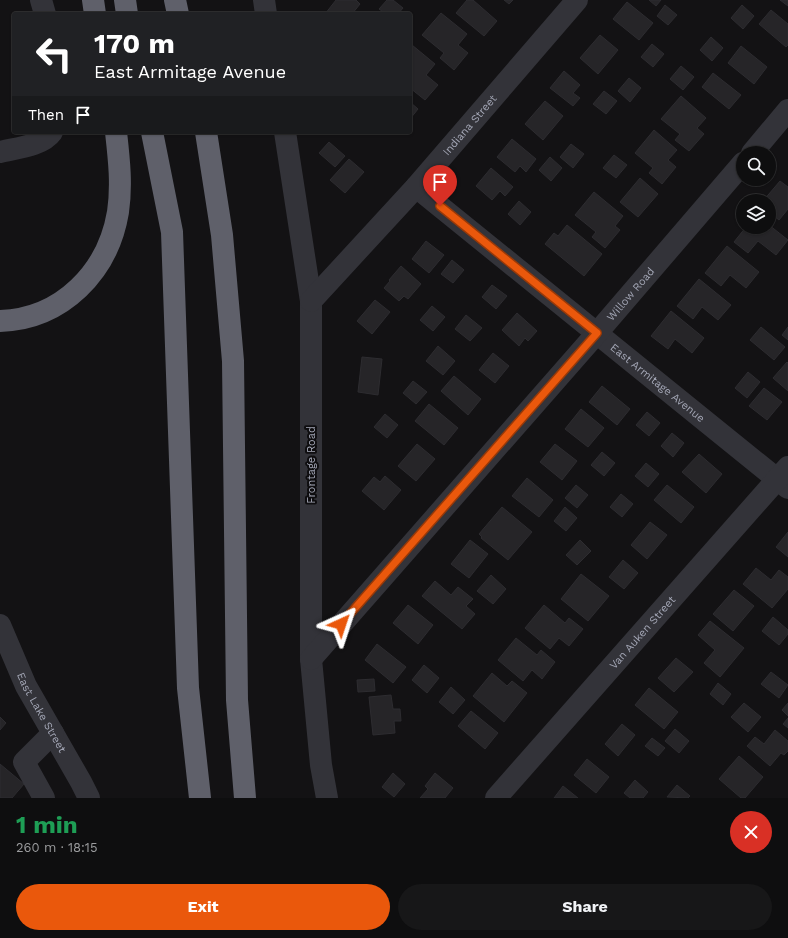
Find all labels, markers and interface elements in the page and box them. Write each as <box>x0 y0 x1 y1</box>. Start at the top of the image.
text: 170 m <box>94 27 175 60</box>
icon: left <box>28 28 80 80</box>
text: East Armitage Avenue <box>94 61 286 82</box>
street label: Indiana Street <box>440 92 500 158</box>
icon: arrive <box>72 104 94 126</box>
text: Then <box>28 106 64 124</box>
map controls <box>736 146 776 234</box>
button: search <box>736 146 776 186</box>
pin <box>423 165 457 206</box>
icon: arrive <box>429 171 451 193</box>
button: layers <box>736 194 776 234</box>
street label: Willow Road <box>604 265 657 324</box>
street label: East Armitage Avenue <box>608 341 707 425</box>
street label: Frontage Road <box>305 426 318 504</box>
street label: Van Auken Street <box>607 593 678 672</box>
position arrow <box>320 603 362 645</box>
street label: East Lake Street <box>14 671 69 755</box>
text: 1 min <box>16 811 78 839</box>
button: close <box>730 811 772 853</box>
text: 260 m · 18:15 <box>16 840 98 855</box>
button: Exit <box>16 884 390 930</box>
button: Share <box>398 884 772 930</box>

